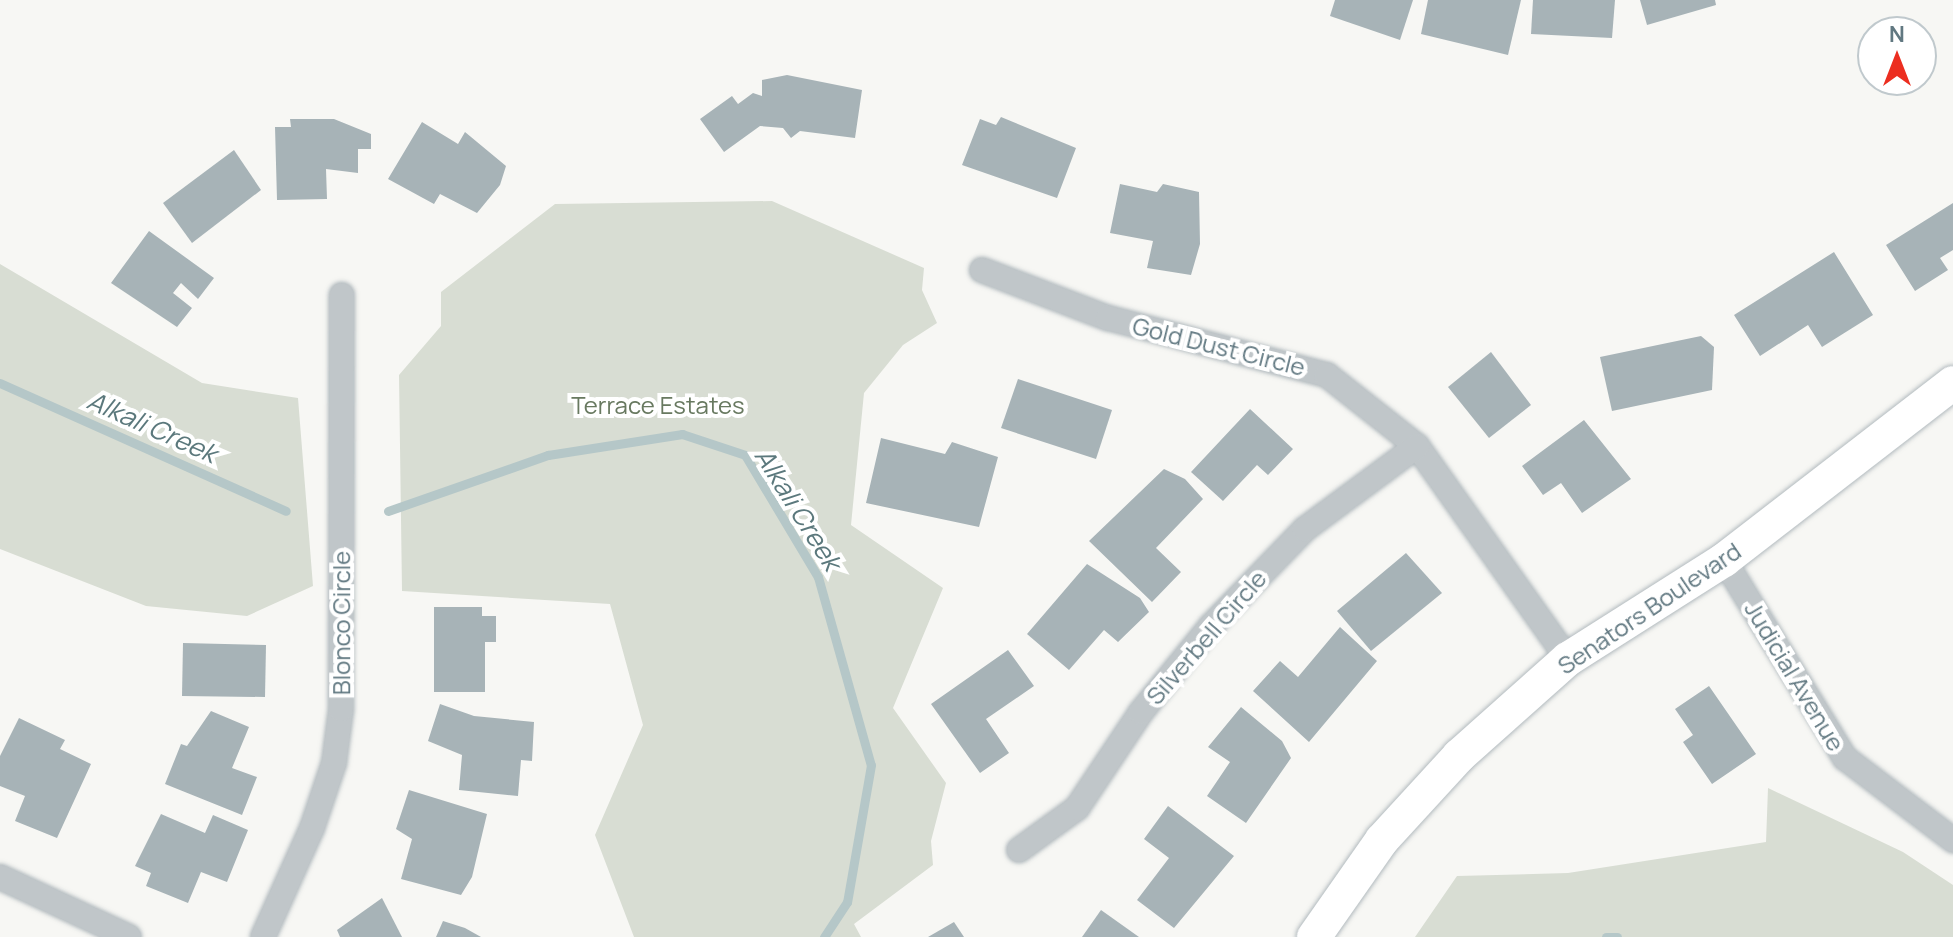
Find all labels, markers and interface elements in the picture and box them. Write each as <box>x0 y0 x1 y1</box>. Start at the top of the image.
north arrow <box>1857 16 1937 96</box>
text: N <box>1889 19 1905 49</box>
street label: Gold Dust Circle <box>1130 311 1308 381</box>
water label: Alkali Creek <box>83 385 221 469</box>
park label: Terrace Estates <box>571 391 745 419</box>
water label: Alkali Creek <box>748 442 848 576</box>
street label: Senators Boulevard <box>1552 536 1746 680</box>
street label: Blonco Circle <box>327 551 355 695</box>
street label: Silverbell Circle <box>1140 564 1272 710</box>
street label: Judicial Avenue <box>1739 596 1851 756</box>

